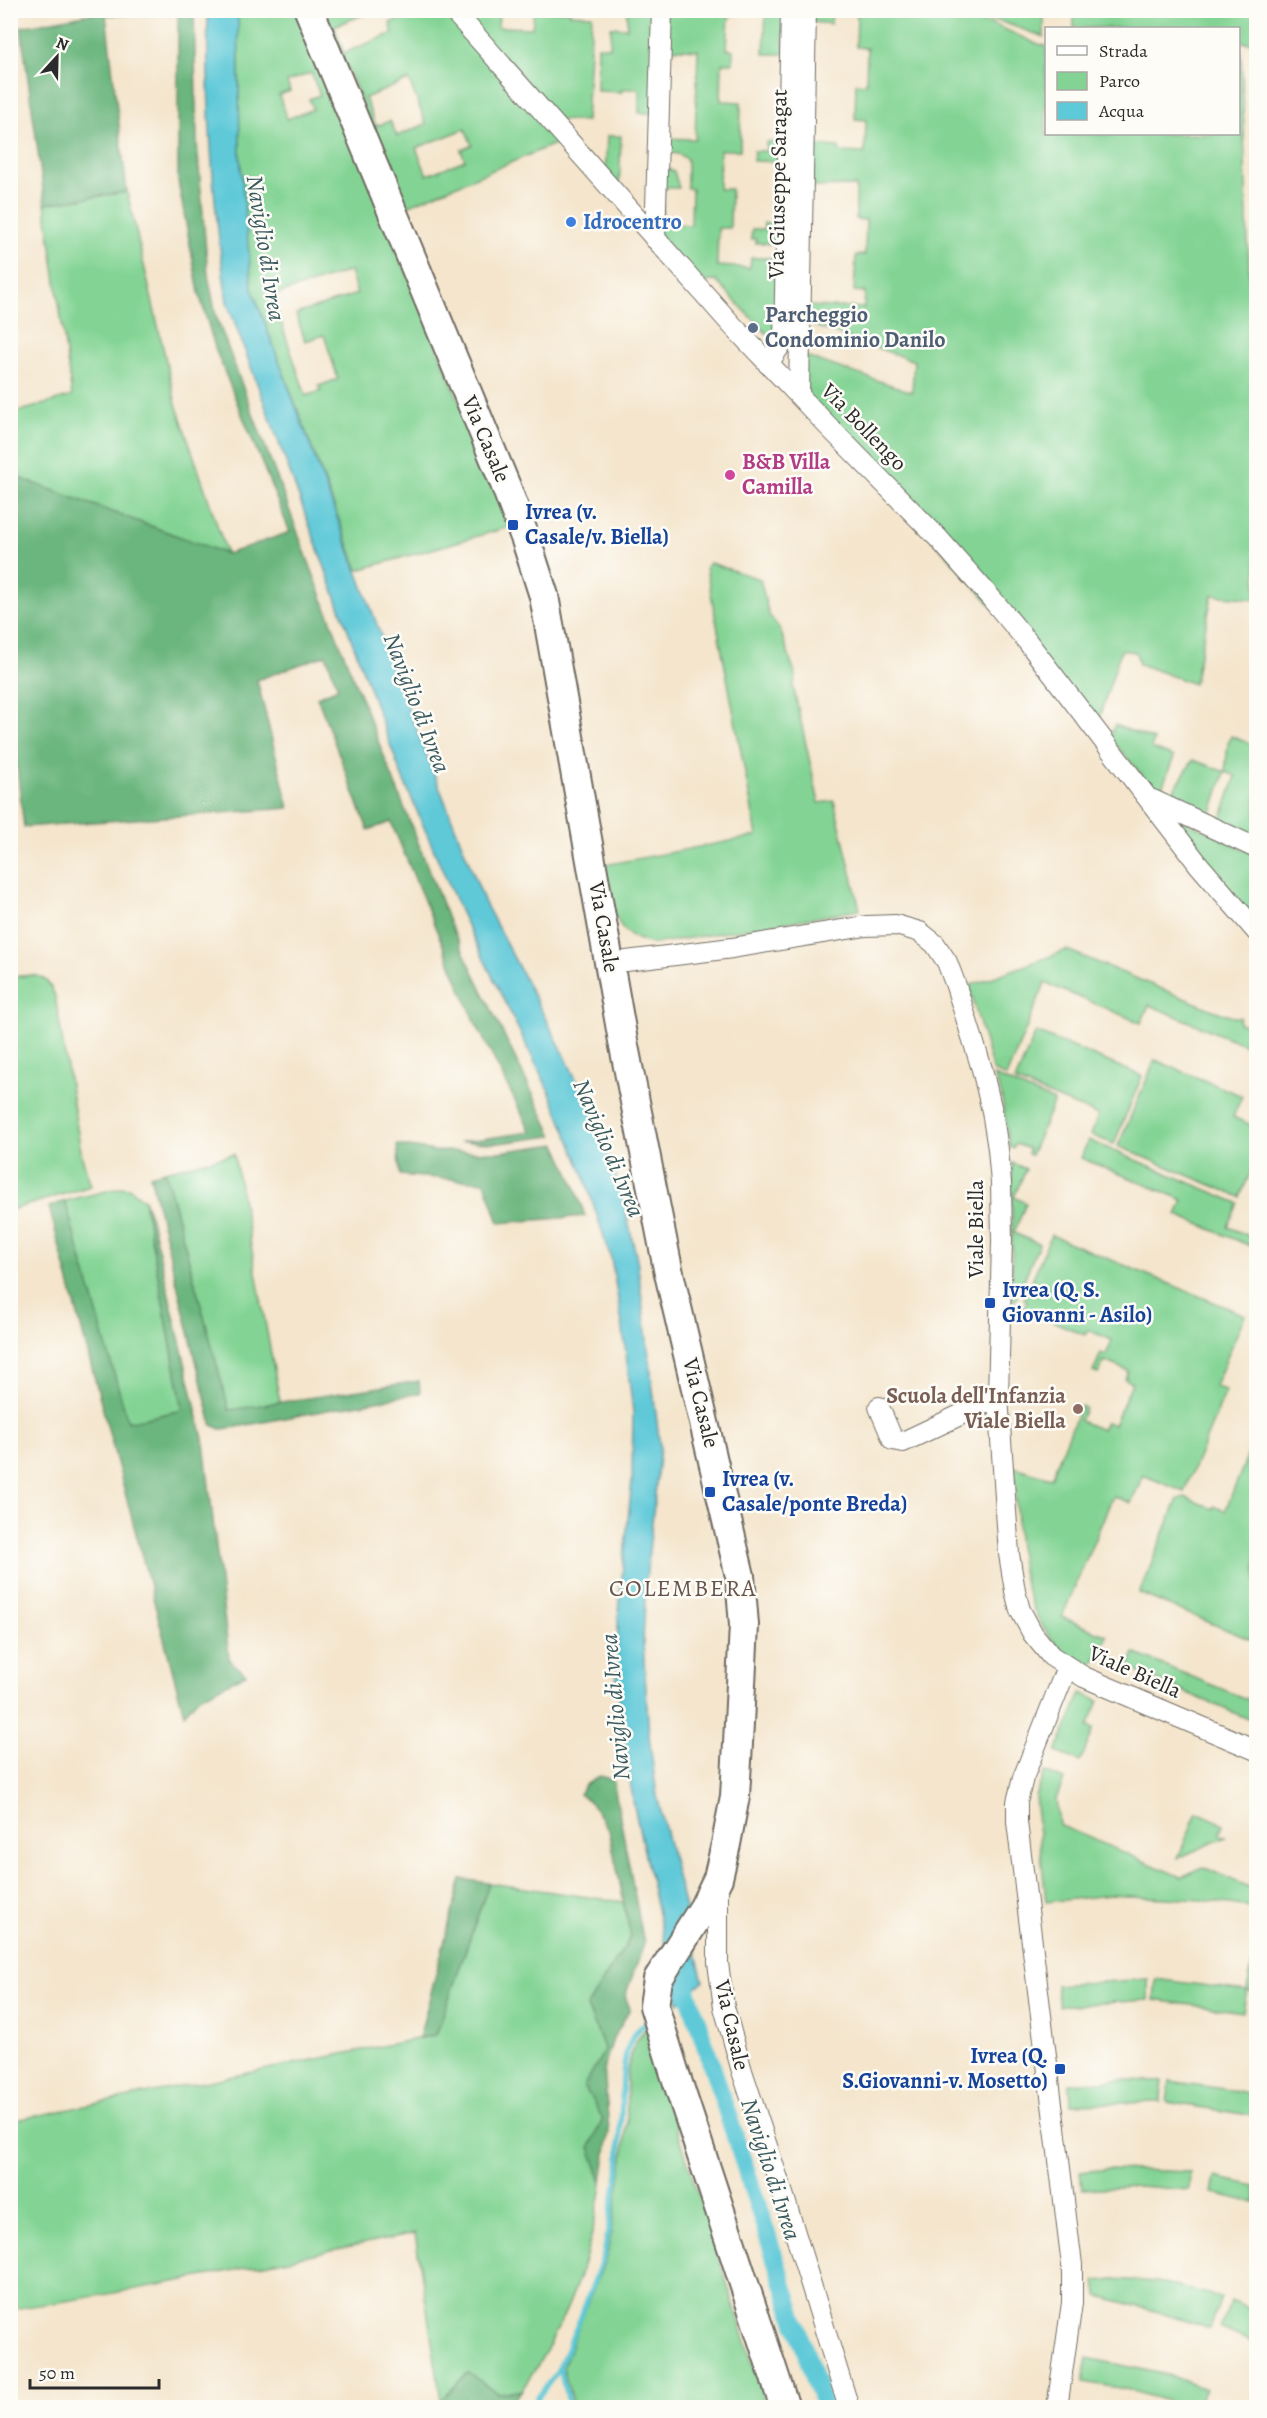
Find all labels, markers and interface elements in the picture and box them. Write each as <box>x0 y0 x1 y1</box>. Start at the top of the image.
north arrow <box>27 27 87 87</box>
legend <box>1045 27 1240 135</box>
text: N <box>53 32 72 57</box>
text: Strada <box>1099 39 1148 63</box>
text: Parco <box>1099 69 1140 93</box>
street label: Via Giuseppe Saragat <box>761 89 795 280</box>
text: Acqua <box>1098 99 1145 123</box>
water label: Naviglio di Ivrea <box>239 173 293 323</box>
place label: Idrocentro <box>583 207 682 237</box>
marker: Idrocentro <box>564 215 578 229</box>
place label: Parcheggio Condominio Danilo <box>765 300 946 355</box>
marker: Parcheggio Condominio Danilo <box>746 321 760 335</box>
street label: Via Bollengo <box>814 376 914 478</box>
street label: Via Casale <box>454 390 518 487</box>
place label: B&B Villa Camilla <box>742 447 831 502</box>
marker: B&B Villa Camilla <box>723 468 737 482</box>
place label: Ivrea (v. Casale/v. Biella) <box>525 497 669 552</box>
marker: Ivrea (v. Casale/v. Biella) <box>506 518 520 532</box>
water label: Naviglio di Ivrea <box>376 629 458 777</box>
street label: Via Casale <box>581 878 627 975</box>
water label: Naviglio di Ivrea <box>565 1074 653 1222</box>
street label: Viale Biella <box>961 1179 991 1279</box>
place label: Ivrea (Q. S. Giovanni - Asilo) <box>1002 1275 1152 1330</box>
marker: Ivrea (Q. S. Giovanni - Asilo) <box>983 1296 997 1310</box>
street label: Via Casale <box>675 1354 727 1451</box>
place label: Scuola dell'Infanzia Viale Biella <box>886 1381 1066 1436</box>
marker: Scuola dell'Infanzia Viale Biella <box>1071 1402 1085 1416</box>
place label: Ivrea (v. Casale/ponte Breda) <box>722 1464 907 1519</box>
marker: Ivrea (v. Casale/ponte Breda) <box>703 1485 717 1499</box>
district label: COLEMBERA <box>609 1572 757 1604</box>
water label: Naviglio di Ivrea <box>593 1632 637 1782</box>
street label: Viale Biella <box>1083 1638 1187 1706</box>
street label: Via Casale <box>707 1976 757 2073</box>
place label: Ivrea (Q. S.Giovanni-v. Mosetto) <box>842 2041 1048 2096</box>
marker: Ivrea (Q. S.Giovanni-v. Mosetto) <box>1053 2062 1067 2076</box>
water label: Naviglio di Ivrea <box>733 2094 809 2244</box>
scale bar <box>30 2352 159 2390</box>
text: 50 m <box>39 2361 75 2385</box>

